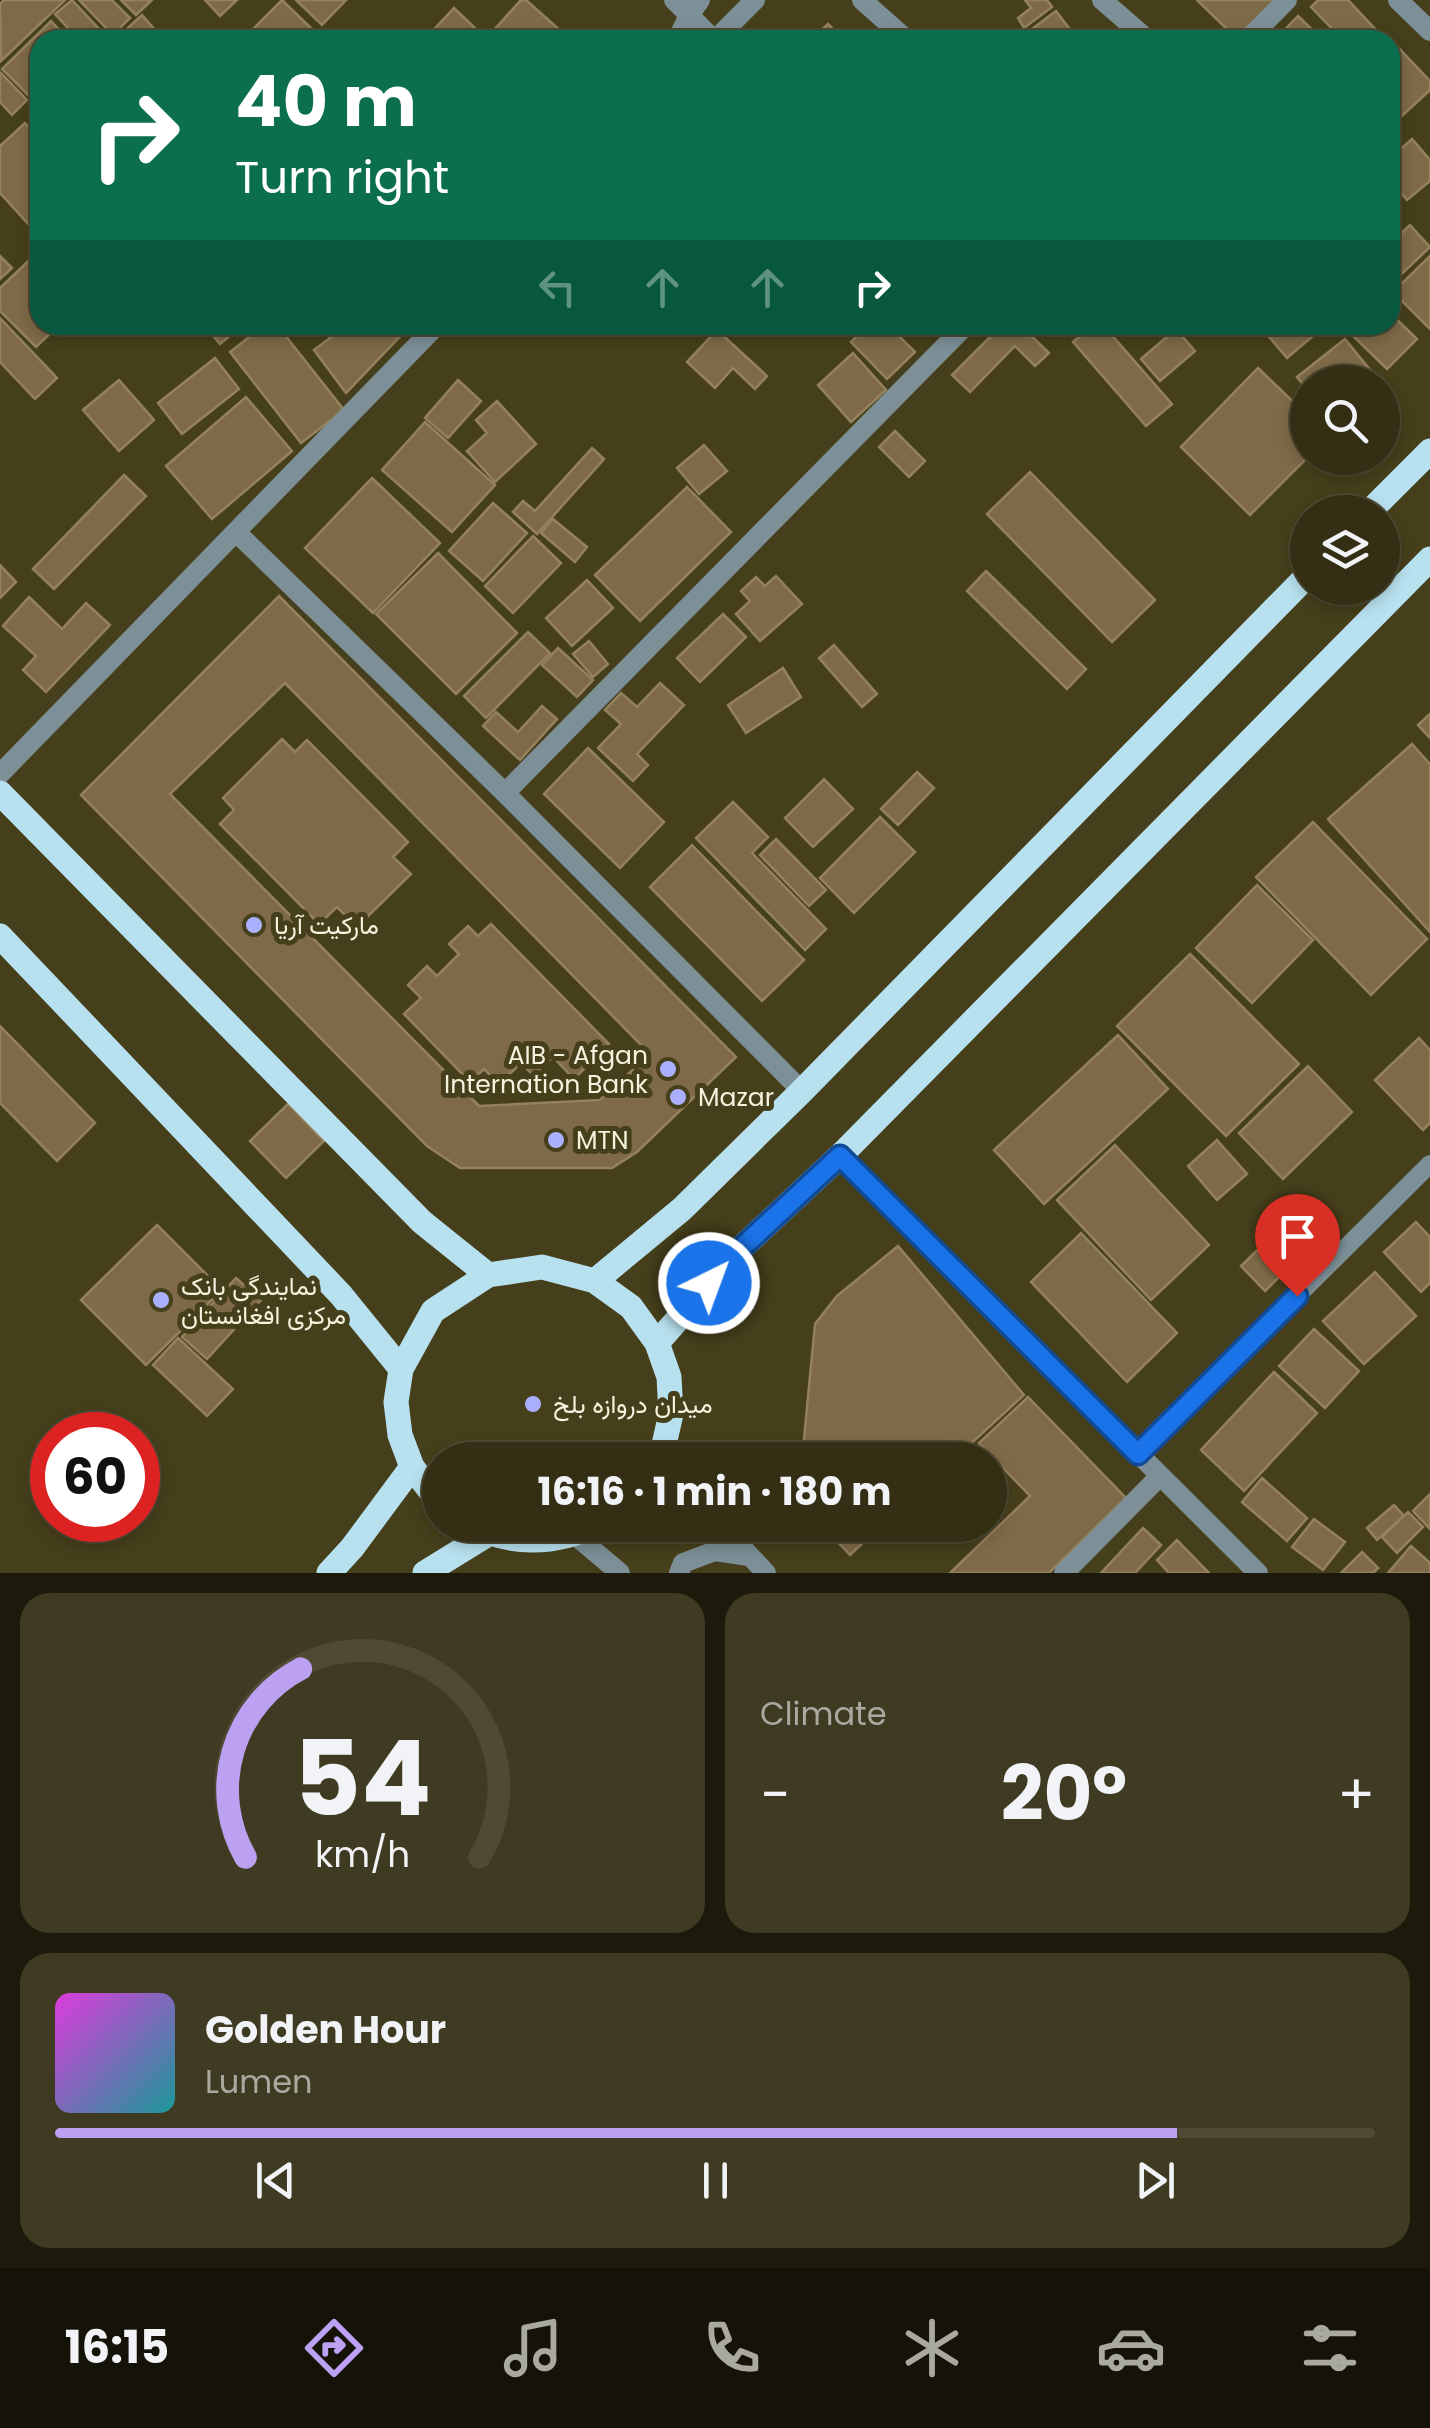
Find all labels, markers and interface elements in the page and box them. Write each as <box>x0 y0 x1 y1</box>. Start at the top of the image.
text: 40 m <box>235 52 417 151</box>
icon: right <box>70 70 200 200</box>
text: Turn right <box>235 146 449 209</box>
icon: left <box>530 260 585 315</box>
icon: ahead <box>635 260 690 315</box>
icon: ahead <box>740 260 795 315</box>
icon: right <box>845 260 900 315</box>
map controls <box>1290 365 1400 605</box>
button: search <box>1290 365 1400 475</box>
button: layers <box>1290 495 1400 605</box>
place label: مارکیت آریا <box>274 908 379 943</box>
marker: مارکیت آریا <box>243 914 265 936</box>
place label: AIB - Afgan Internation Bank <box>444 1038 648 1102</box>
marker: AIB - Afgan Internation Bank <box>657 1058 679 1080</box>
place label: Mazar <box>698 1080 774 1115</box>
marker: Mazar <box>667 1086 689 1108</box>
place label: MTN <box>576 1123 629 1158</box>
marker: MTN <box>545 1129 567 1151</box>
pin <box>1255 1194 1340 1297</box>
icon: arrive <box>1270 1209 1325 1264</box>
position arrow <box>657 1231 761 1335</box>
place label: نمایندگی بانک مرکزی افغانستان <box>181 1269 346 1333</box>
marker: نمایندگی بانک مرکزی افغانستان <box>150 1289 172 1311</box>
place label: میدان دروازه بلخ <box>553 1387 713 1422</box>
marker: میدان دروازه بلخ <box>522 1393 544 1415</box>
speed limit sign: 60 <box>30 1412 160 1542</box>
text: 16:16 · 1 min · 180 m <box>537 1465 892 1518</box>
text: Climate <box>760 1691 887 1736</box>
text: 54 <box>293 1706 432 1851</box>
text: 20° <box>1001 1741 1127 1846</box>
text: − <box>760 1756 790 1833</box>
text: + <box>1337 1756 1375 1833</box>
text: km/h <box>315 1829 410 1880</box>
text: Golden Hour <box>205 2003 446 2056</box>
text: Lumen <box>205 2059 313 2104</box>
icon: previous <box>248 2153 303 2208</box>
icon: pause <box>688 2153 743 2208</box>
icon: next <box>1128 2153 1183 2208</box>
icon: directions <box>299 2313 369 2383</box>
icon: music <box>498 2313 568 2383</box>
icon: phone <box>697 2313 767 2383</box>
icon: climate <box>897 2313 967 2383</box>
icon: car <box>1096 2313 1166 2383</box>
icon: filters <box>1295 2313 1365 2383</box>
text: 16:15 <box>65 2316 169 2379</box>

